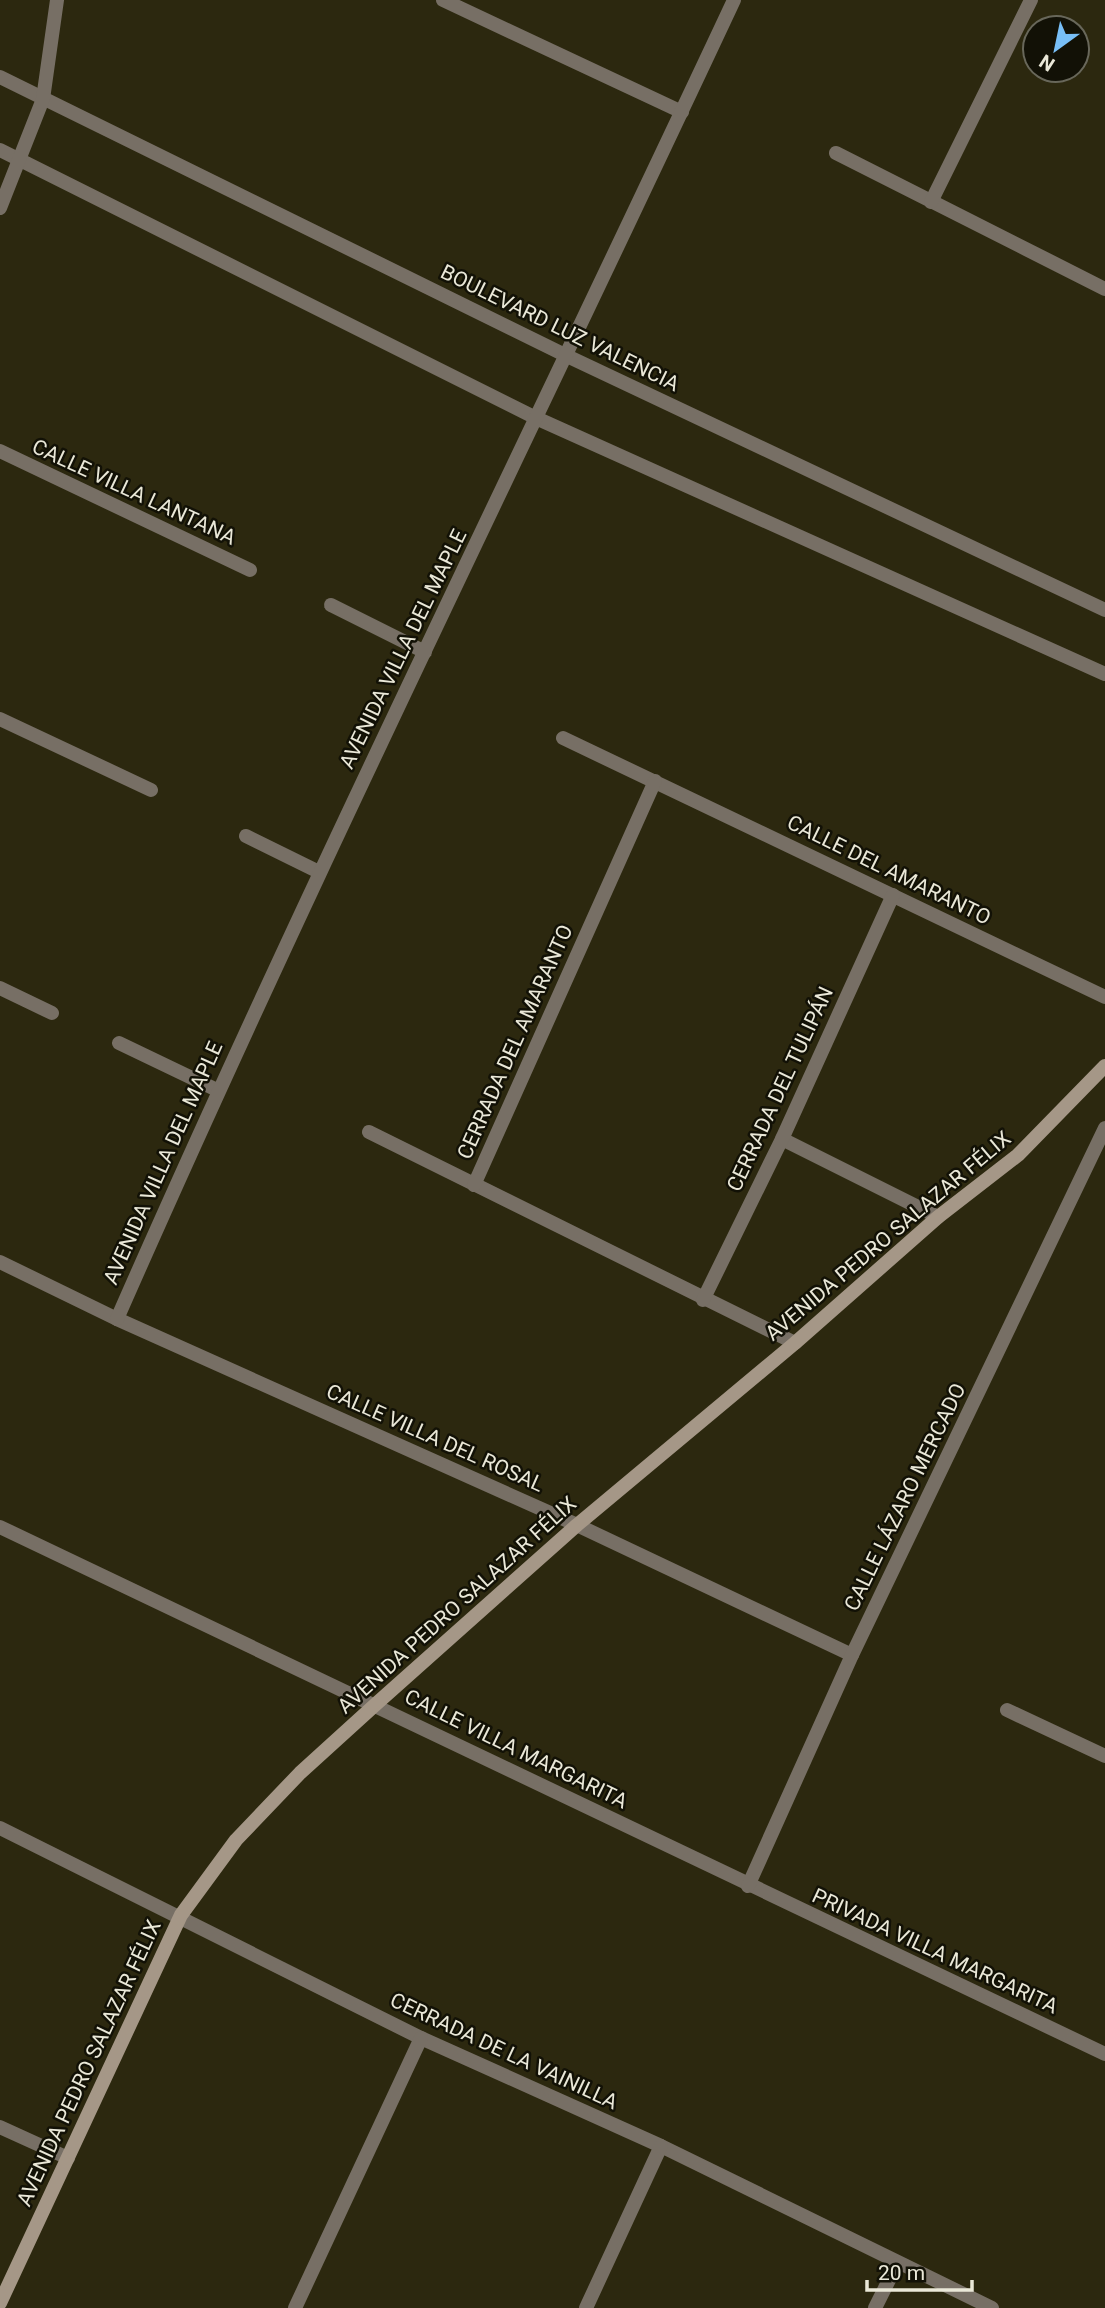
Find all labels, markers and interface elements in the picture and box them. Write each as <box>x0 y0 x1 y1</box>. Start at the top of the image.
north arrow <box>1021 14 1091 84</box>
text: N <box>1035 50 1059 76</box>
street label: BOULEVARD LUZ VALENCIA <box>437 260 684 396</box>
street label: CALLE VILLA LANTANA <box>28 434 240 550</box>
street label: AVENIDA VILLA DEL MAPLE <box>335 525 471 772</box>
street label: CALLE DEL AMARANTO <box>783 810 995 930</box>
street label: CERRADA DEL AMARANTO <box>452 921 578 1163</box>
street label: CERRADA DEL TULIPÁN <box>722 983 838 1195</box>
street label: AVENIDA VILLA DEL MAPLE <box>99 1038 227 1288</box>
street label: AVENIDA PEDRO SALAZAR FÉLIX <box>761 1126 1015 1346</box>
street label: CALLE VILLA DEL ROSAL <box>323 1379 547 1497</box>
street label: CALLE LÁZARO MERCADO <box>839 1379 971 1615</box>
street label: AVENIDA PEDRO SALAZAR FÉLIX <box>333 1491 581 1719</box>
street label: CALLE VILLA MARGARITA <box>401 1685 632 1814</box>
street label: PRIVADA VILLA MARGARITA <box>808 1883 1062 2019</box>
street label: AVENIDA PEDRO SALAZAR FÉLIX <box>12 1916 166 2210</box>
street label: CERRADA DE LA VAINILLA <box>386 1988 622 2114</box>
scale bar <box>867 2248 972 2292</box>
text: 20 m <box>878 2261 925 2285</box>

